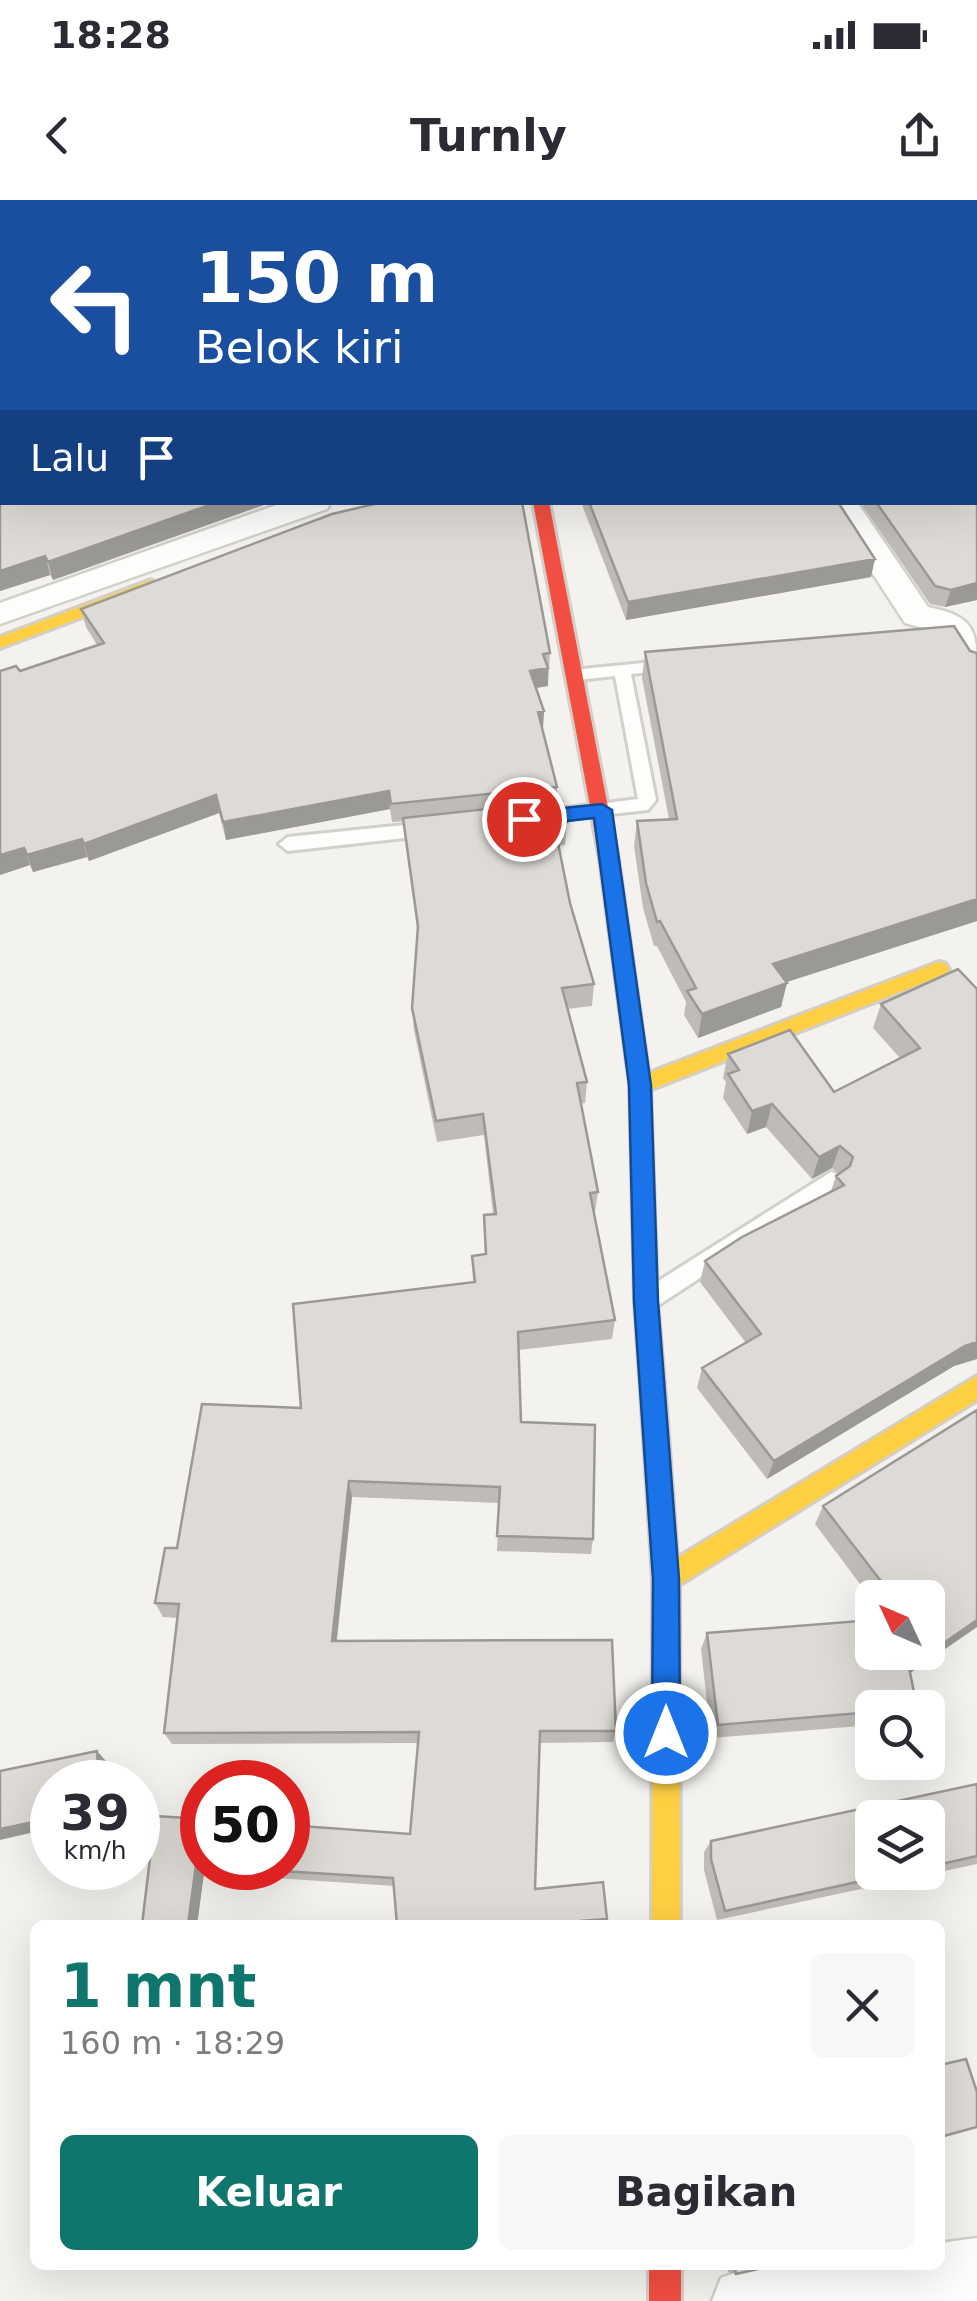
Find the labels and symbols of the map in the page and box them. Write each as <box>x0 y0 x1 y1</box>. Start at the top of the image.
pin <box>482 777 567 862</box>
north arrow <box>855 1580 945 1670</box>
position arrow <box>614 1681 718 1785</box>
speed limit sign: 50 <box>180 1760 310 1890</box>

